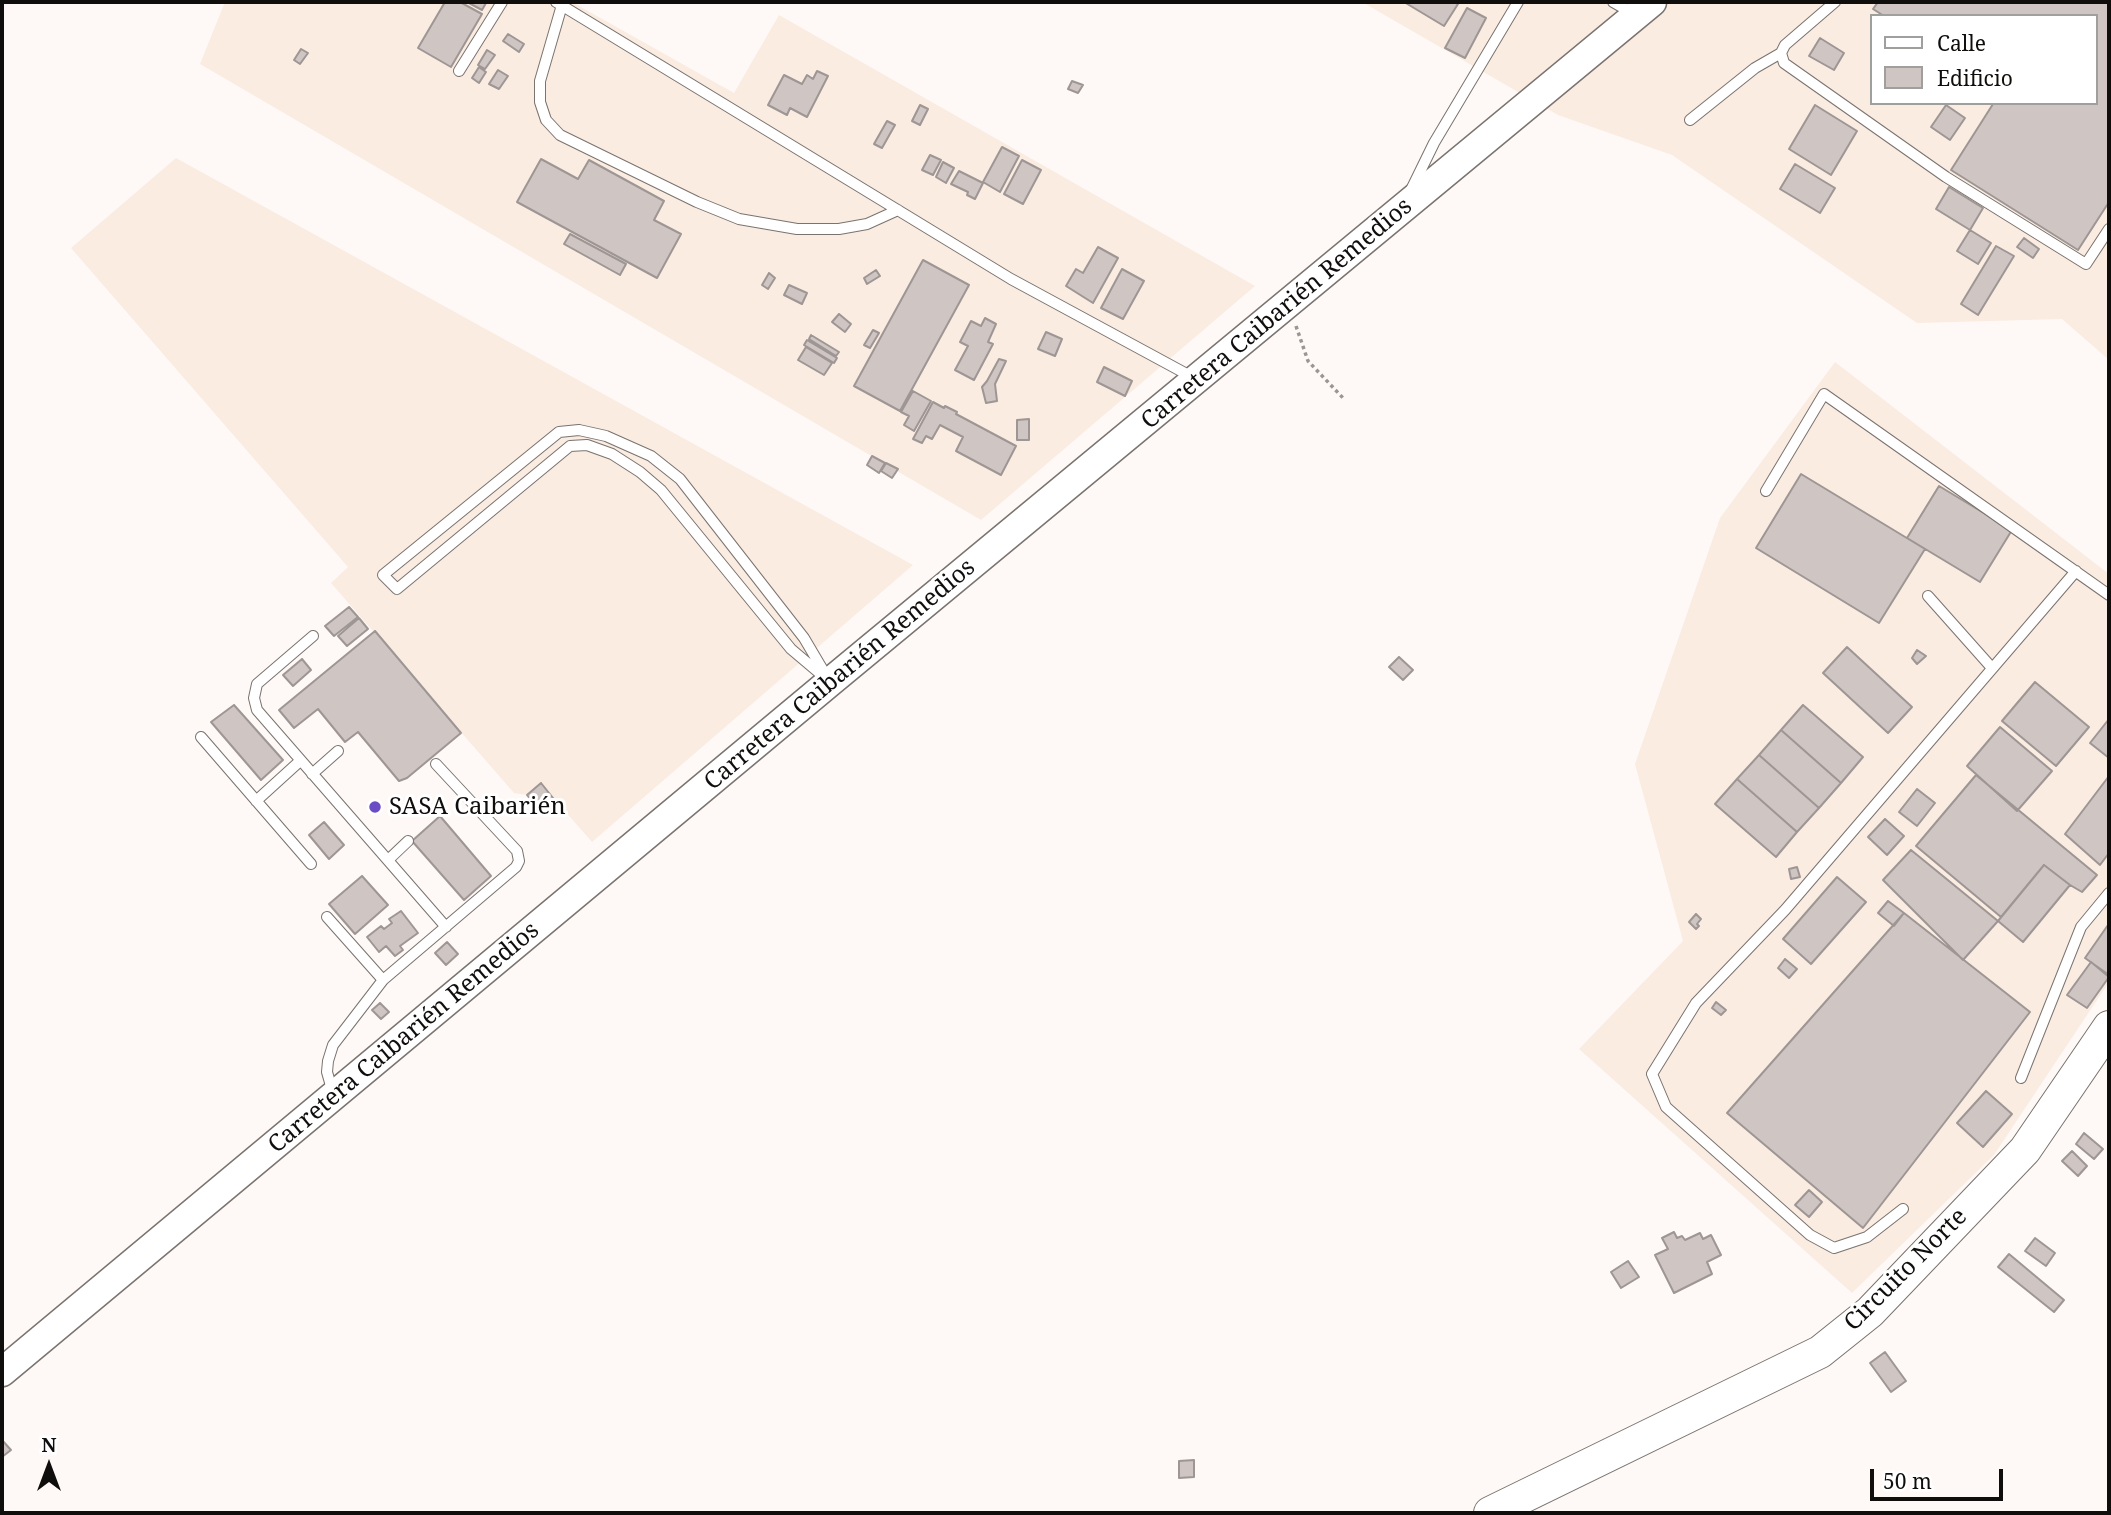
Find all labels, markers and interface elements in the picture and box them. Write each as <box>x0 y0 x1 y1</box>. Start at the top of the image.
legend <box>1870 14 2097 105</box>
text: Calle <box>1937 29 1986 57</box>
text: Edificio <box>1937 64 2013 92</box>
street label: Carretera Caibarién Remedios <box>1136 192 1418 436</box>
street label: Carretera Caibarién Remedios <box>699 553 981 797</box>
place label: SASA Caibarién <box>389 793 566 821</box>
marker: SASA Caibarién <box>367 799 383 815</box>
street label: Carretera Caibarién Remedios <box>263 916 545 1160</box>
street label: Circuito Norte <box>1839 1203 1973 1337</box>
north arrow <box>14 1431 84 1501</box>
text: N <box>42 1432 56 1458</box>
scale bar <box>1873 1456 2006 1500</box>
text: 50 m <box>1883 1467 1932 1495</box>

